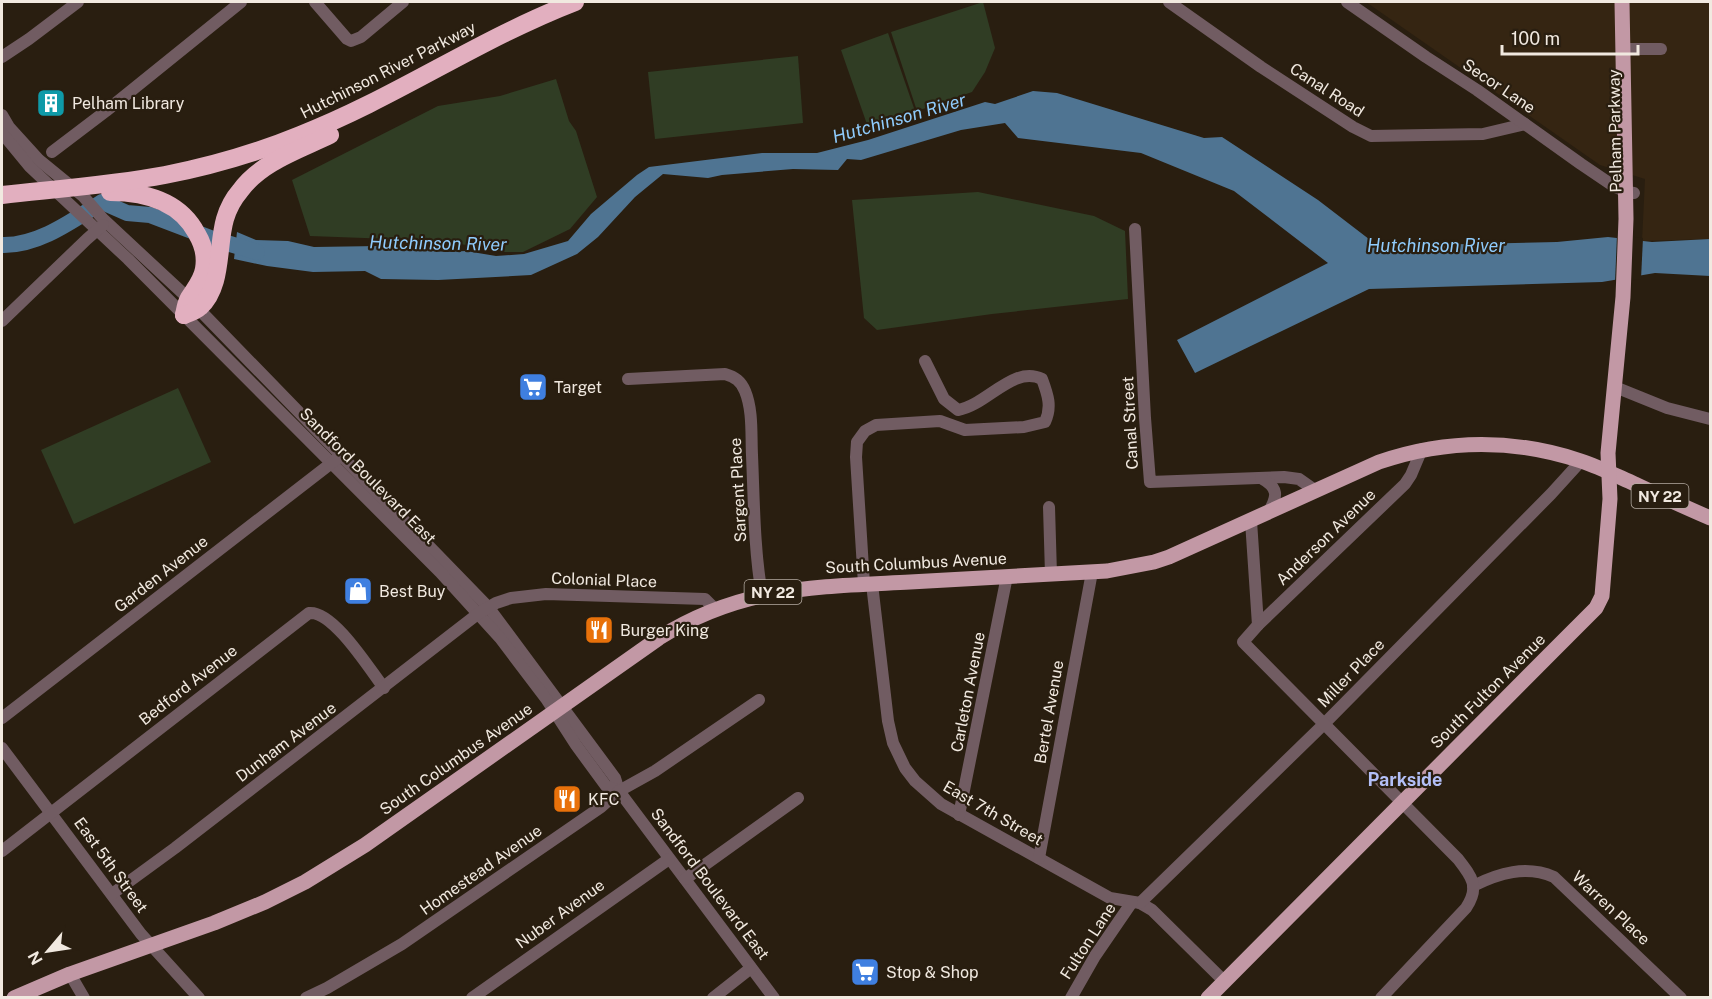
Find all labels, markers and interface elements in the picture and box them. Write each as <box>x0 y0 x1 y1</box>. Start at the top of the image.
street label: Hutchinson River Parkway <box>297 17 479 123</box>
scale bar <box>1502 18 1638 56</box>
text: 100 m <box>1511 28 1560 49</box>
street label: Secor Lane <box>1459 55 1539 117</box>
street label: Canal Road <box>1286 59 1368 121</box>
street label: Pelham Parkway <box>1604 69 1626 193</box>
building icon: Pelham Library <box>35 87 67 119</box>
water label: Hutchinson River <box>830 89 968 147</box>
place label: Pelham Library <box>72 94 185 113</box>
water label: Hutchinson River <box>369 231 507 255</box>
water label: Hutchinson River <box>1367 235 1505 256</box>
supermarket icon: Target <box>517 371 549 403</box>
street label: Canal Street <box>1118 376 1142 470</box>
place label: Target <box>554 378 602 397</box>
street label: Sandford Boulevard East <box>296 404 440 548</box>
street label: Sargent Place <box>726 437 750 543</box>
road number: NY 22 <box>1632 484 1688 508</box>
street label: Anderson Avenue <box>1272 485 1380 589</box>
street label: Garden Avenue <box>110 532 212 616</box>
street label: South Columbus Avenue <box>825 549 1007 577</box>
street label: Colonial Place <box>551 569 657 591</box>
shop icon: Best Buy <box>342 575 374 607</box>
road number: NY 22 <box>744 580 802 604</box>
place label: Best Buy <box>379 582 446 601</box>
restaurant icon: Burger King <box>583 614 615 646</box>
place label: Burger King <box>620 621 709 640</box>
street label: Carleton Avenue <box>947 630 989 754</box>
street label: South Fulton Avenue <box>1427 630 1549 752</box>
street label: Miller Place <box>1314 635 1388 711</box>
street label: Bedford Avenue <box>135 641 241 729</box>
street label: Bertel Avenue <box>1031 659 1067 765</box>
street label: Dunham Avenue <box>232 698 340 786</box>
street label: South Columbus Avenue <box>376 699 536 819</box>
district label: Parkside <box>1368 769 1442 790</box>
street label: East 7th Street <box>940 777 1046 849</box>
restaurant icon: KFC <box>551 783 583 815</box>
place label: KFC <box>588 790 619 809</box>
street label: Sandford Boulevard East <box>647 805 773 963</box>
street label: East 5th Street <box>70 814 152 916</box>
street label: Homestead Avenue <box>417 821 545 919</box>
street label: Warren Place <box>1568 867 1654 949</box>
street label: Nuber Avenue <box>512 875 608 953</box>
street label: Fulton Lane <box>1056 899 1120 983</box>
north arrow <box>18 921 78 981</box>
text: N <box>24 948 47 968</box>
supermarket icon: Stop & Shop <box>849 956 881 988</box>
place label: Stop & Shop <box>886 963 979 982</box>

